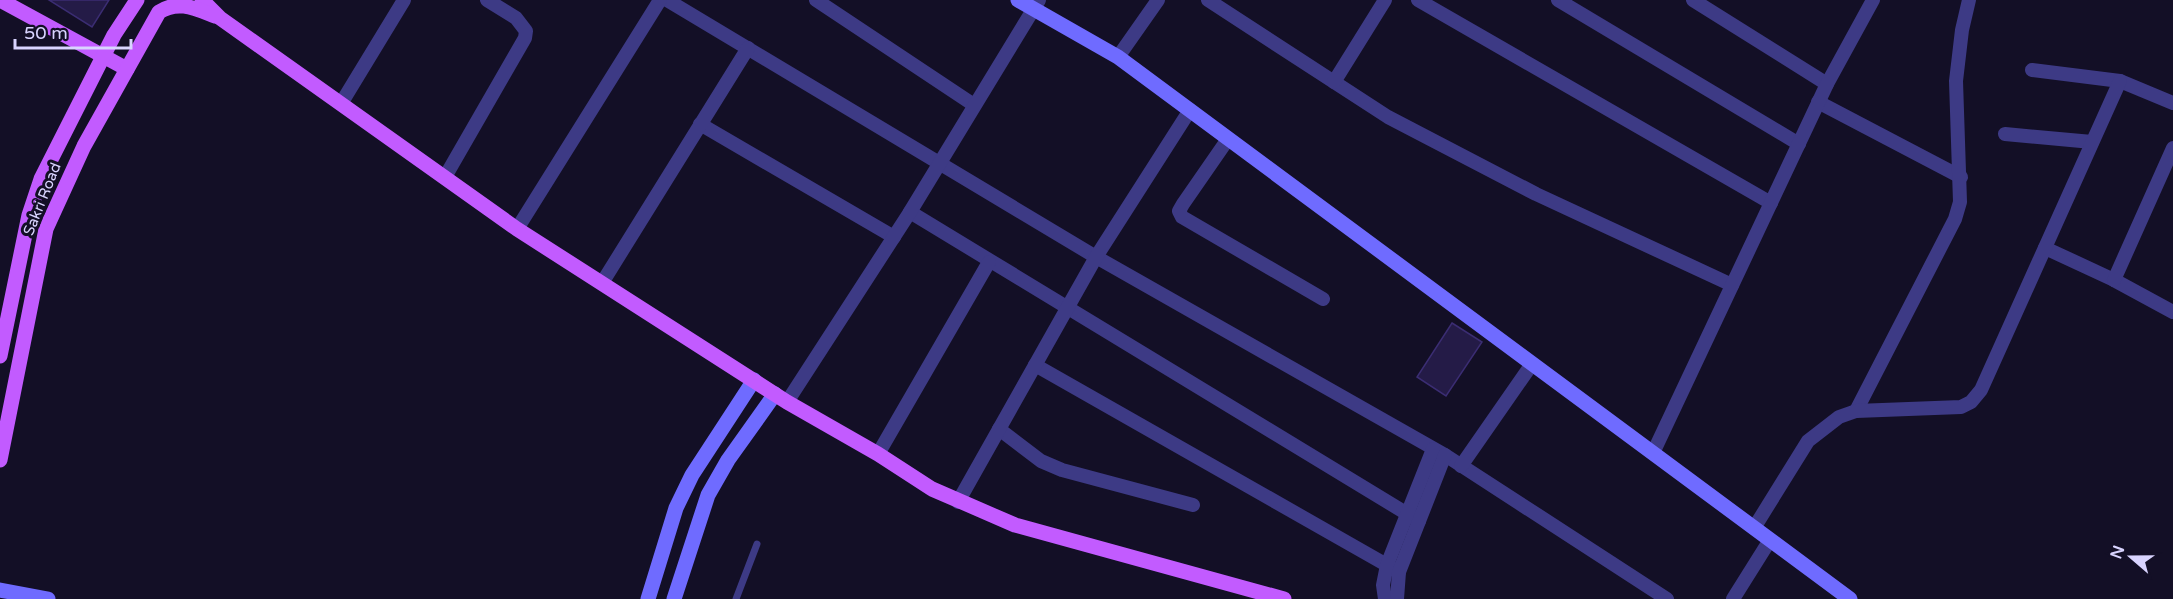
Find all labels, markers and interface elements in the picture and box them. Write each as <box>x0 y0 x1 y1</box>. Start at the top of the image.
scale bar <box>15 12 130 50</box>
text: 50 m <box>24 22 68 44</box>
street label: Sakri Road <box>19 160 65 238</box>
north arrow <box>2101 527 2161 587</box>
text: N <box>2106 543 2129 562</box>

